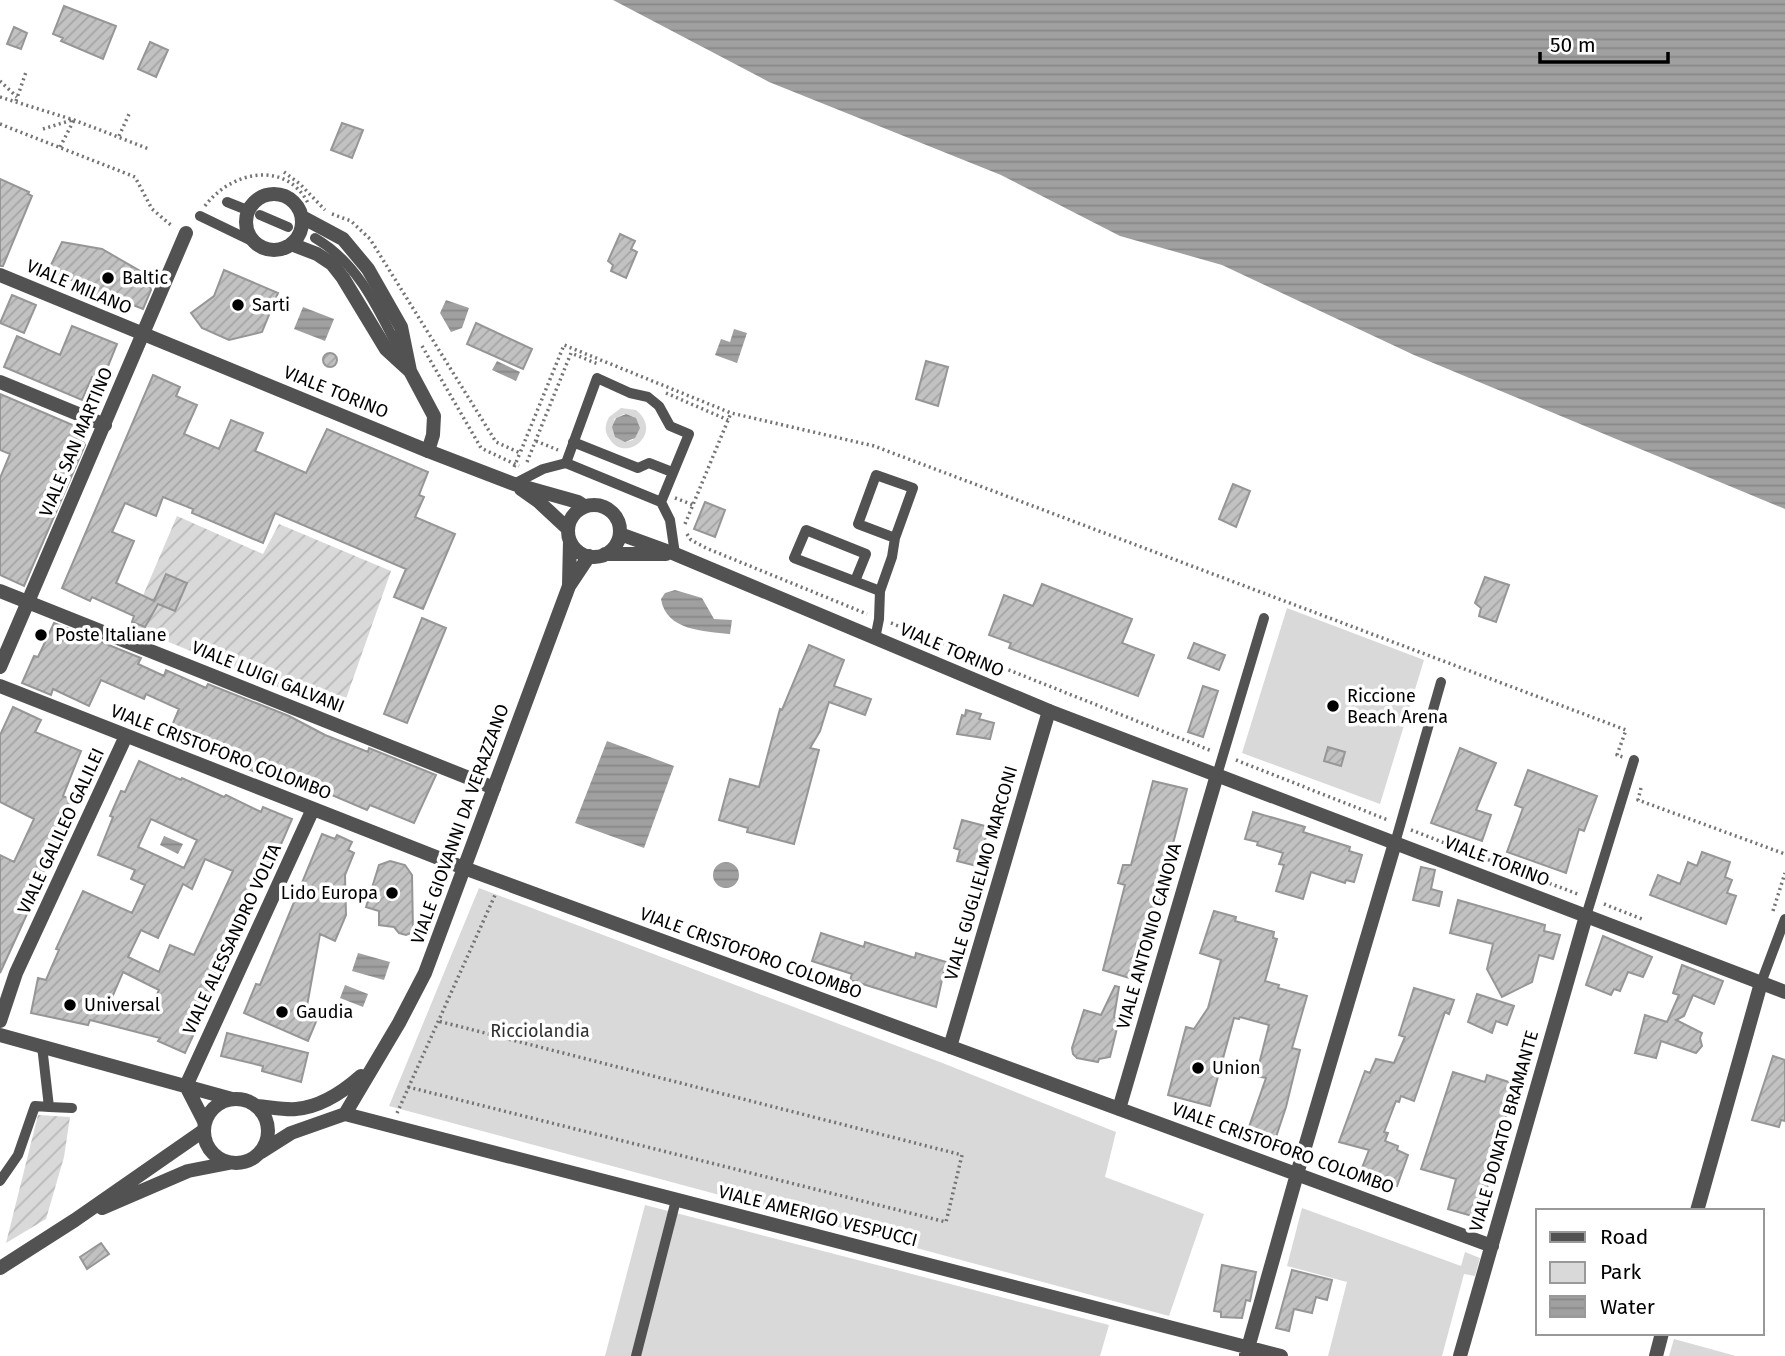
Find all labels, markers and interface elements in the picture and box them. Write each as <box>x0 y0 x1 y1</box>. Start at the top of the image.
scale bar <box>1540 21 1668 65</box>
text: 50 m <box>1550 32 1596 58</box>
street label: VIALE MILANO <box>23 255 135 319</box>
place label: Baltic <box>122 267 168 289</box>
marker: Baltic <box>100 270 116 286</box>
place label: Sarti <box>252 294 290 316</box>
marker: Sarti <box>230 297 246 313</box>
street label: VIALE TORINO <box>280 361 392 423</box>
street label: VIALE SAN MARTINO <box>35 364 117 520</box>
street label: VIALE TORINO <box>897 618 1007 682</box>
place label: Poste Italiane <box>55 624 166 646</box>
marker: Poste Italiane <box>33 627 49 643</box>
street label: VIALE LUIGI GALVANI <box>188 636 348 718</box>
place label: Riccione Beach Arena <box>1347 685 1448 728</box>
marker: Riccione Beach Arena <box>1325 698 1341 714</box>
street label: VIALE CRISTOFORO COLOMBO <box>107 700 335 804</box>
street label: VIALE GIOVANNI DA VERAZZANO <box>406 701 514 947</box>
street label: VIALE GALILEO GALILEI <box>13 745 109 917</box>
street label: VIALE GUGLIELMO MARCONI <box>940 763 1022 983</box>
street label: VIALE TORINO <box>1441 831 1553 891</box>
street label: VIALE ALESSANDRO VOLTA <box>178 840 286 1038</box>
street label: VIALE ANTONIO CANOVA <box>1112 840 1186 1032</box>
place label: Lido Europa <box>281 882 378 904</box>
marker: Lido Europa <box>384 885 400 901</box>
street label: VIALE CRISTOFORO COLOMBO <box>637 903 865 1003</box>
place label: Universal <box>84 994 160 1016</box>
marker: Universal <box>62 997 78 1013</box>
place label: Gaudia <box>296 1001 353 1023</box>
marker: Gaudia <box>274 1004 290 1020</box>
park label: Ricciolandia <box>490 1020 590 1042</box>
street label: VIALE DONATO BRAMANTE <box>1465 1028 1543 1234</box>
place label: Union <box>1212 1057 1261 1079</box>
marker: Union <box>1190 1060 1206 1076</box>
street label: VIALE CRISTOFORO COLOMBO <box>1169 1098 1397 1198</box>
street label: VIALE AMERIGO VESPUCCI <box>716 1181 920 1251</box>
legend <box>1536 1209 1764 1335</box>
text: Road <box>1600 1224 1648 1250</box>
text: Park <box>1600 1259 1642 1285</box>
text: Water <box>1600 1294 1655 1320</box>

